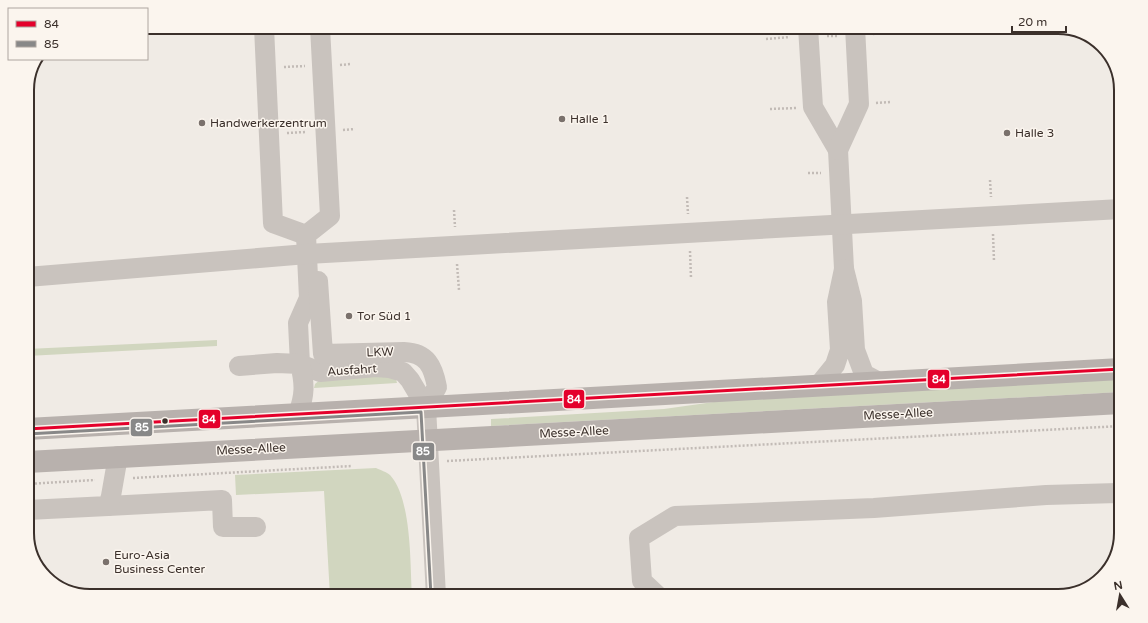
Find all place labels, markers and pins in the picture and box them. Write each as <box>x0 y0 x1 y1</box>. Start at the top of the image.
place label: Halle 1 <box>570 112 609 126</box>
marker: Halle 1 <box>557 114 567 124</box>
place label: Handwerkerzentrum <box>210 116 327 130</box>
marker: Handwerkerzentrum <box>197 118 207 128</box>
place label: Halle 3 <box>1015 126 1054 140</box>
marker: Halle 3 <box>1002 128 1012 138</box>
place label: Tor Süd 1 <box>357 309 411 323</box>
marker: Tor Süd 1 <box>344 311 354 321</box>
unlabelled marker <box>160 416 170 426</box>
place label: Euro-Asia Business Center <box>114 548 205 576</box>
marker: Euro-Asia Business Center <box>101 557 111 567</box>

